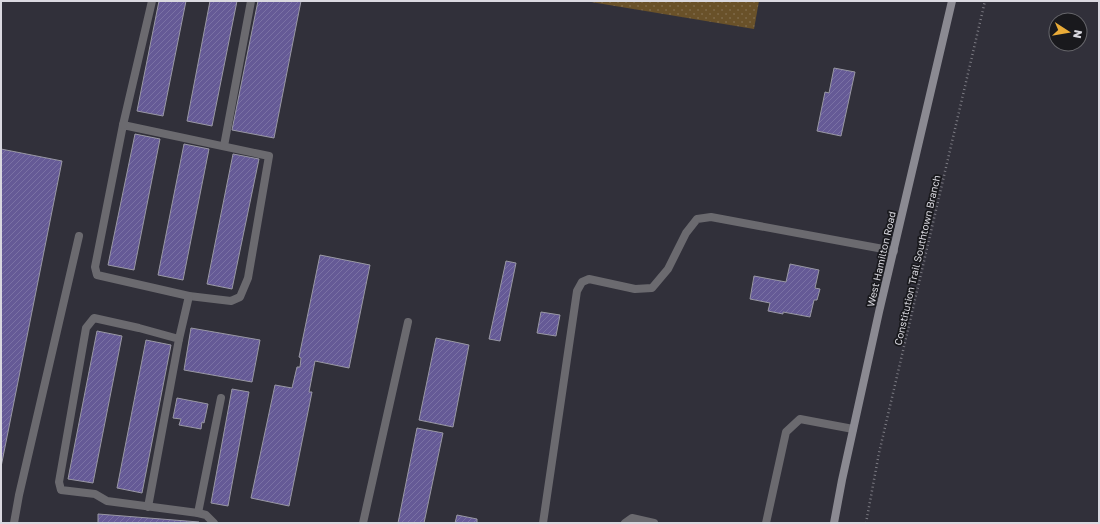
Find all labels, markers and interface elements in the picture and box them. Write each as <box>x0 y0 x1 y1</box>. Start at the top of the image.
north arrow <box>1048 12 1088 52</box>
text: N <box>1071 29 1085 40</box>
street label: Constitution Trail Southtown Branch <box>892 174 942 346</box>
street label: West Hamilton Road <box>864 210 898 308</box>

